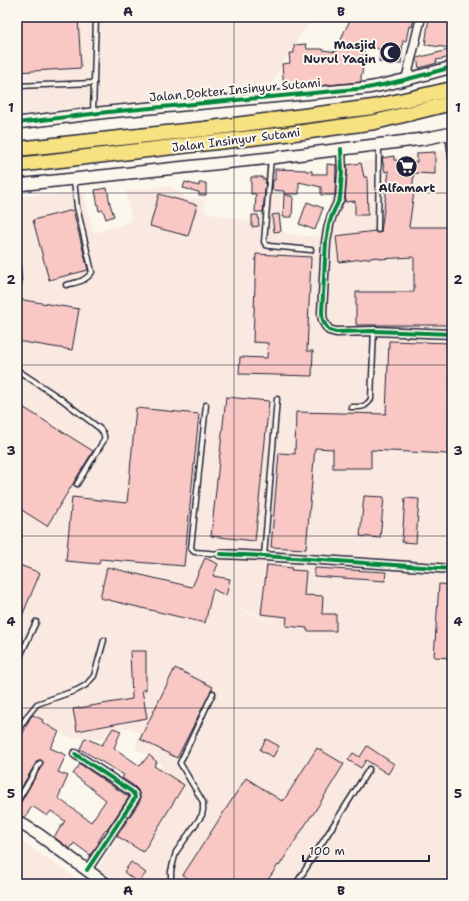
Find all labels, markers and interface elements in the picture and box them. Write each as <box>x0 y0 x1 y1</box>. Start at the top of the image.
text: A <box>123 3 133 20</box>
text: B <box>337 3 345 20</box>
place label: Masjid Nurul Yaqin <box>304 37 376 67</box>
mosque icon: Masjid Nurul Yaqin <box>378 39 404 65</box>
street label: Jalan Dokter Insinyur Sutami <box>149 75 321 105</box>
text: 1 <box>8 99 14 116</box>
text: 1 <box>455 99 461 116</box>
street label: Jalan Insinyur Sutami <box>171 124 301 156</box>
supermarket icon: Alfamart <box>394 154 420 180</box>
place label: Alfamart <box>379 180 436 196</box>
text: 2 <box>6 271 16 288</box>
text: 2 <box>453 271 463 288</box>
text: 3 <box>6 442 16 459</box>
text: 3 <box>453 442 463 459</box>
text: 4 <box>6 613 16 630</box>
text: 4 <box>453 613 463 630</box>
text: 5 <box>7 785 15 802</box>
text: 5 <box>454 785 462 802</box>
scale bar <box>303 837 429 863</box>
text: 100 m <box>309 843 345 859</box>
text: A <box>123 882 133 899</box>
text: B <box>337 882 345 899</box>

